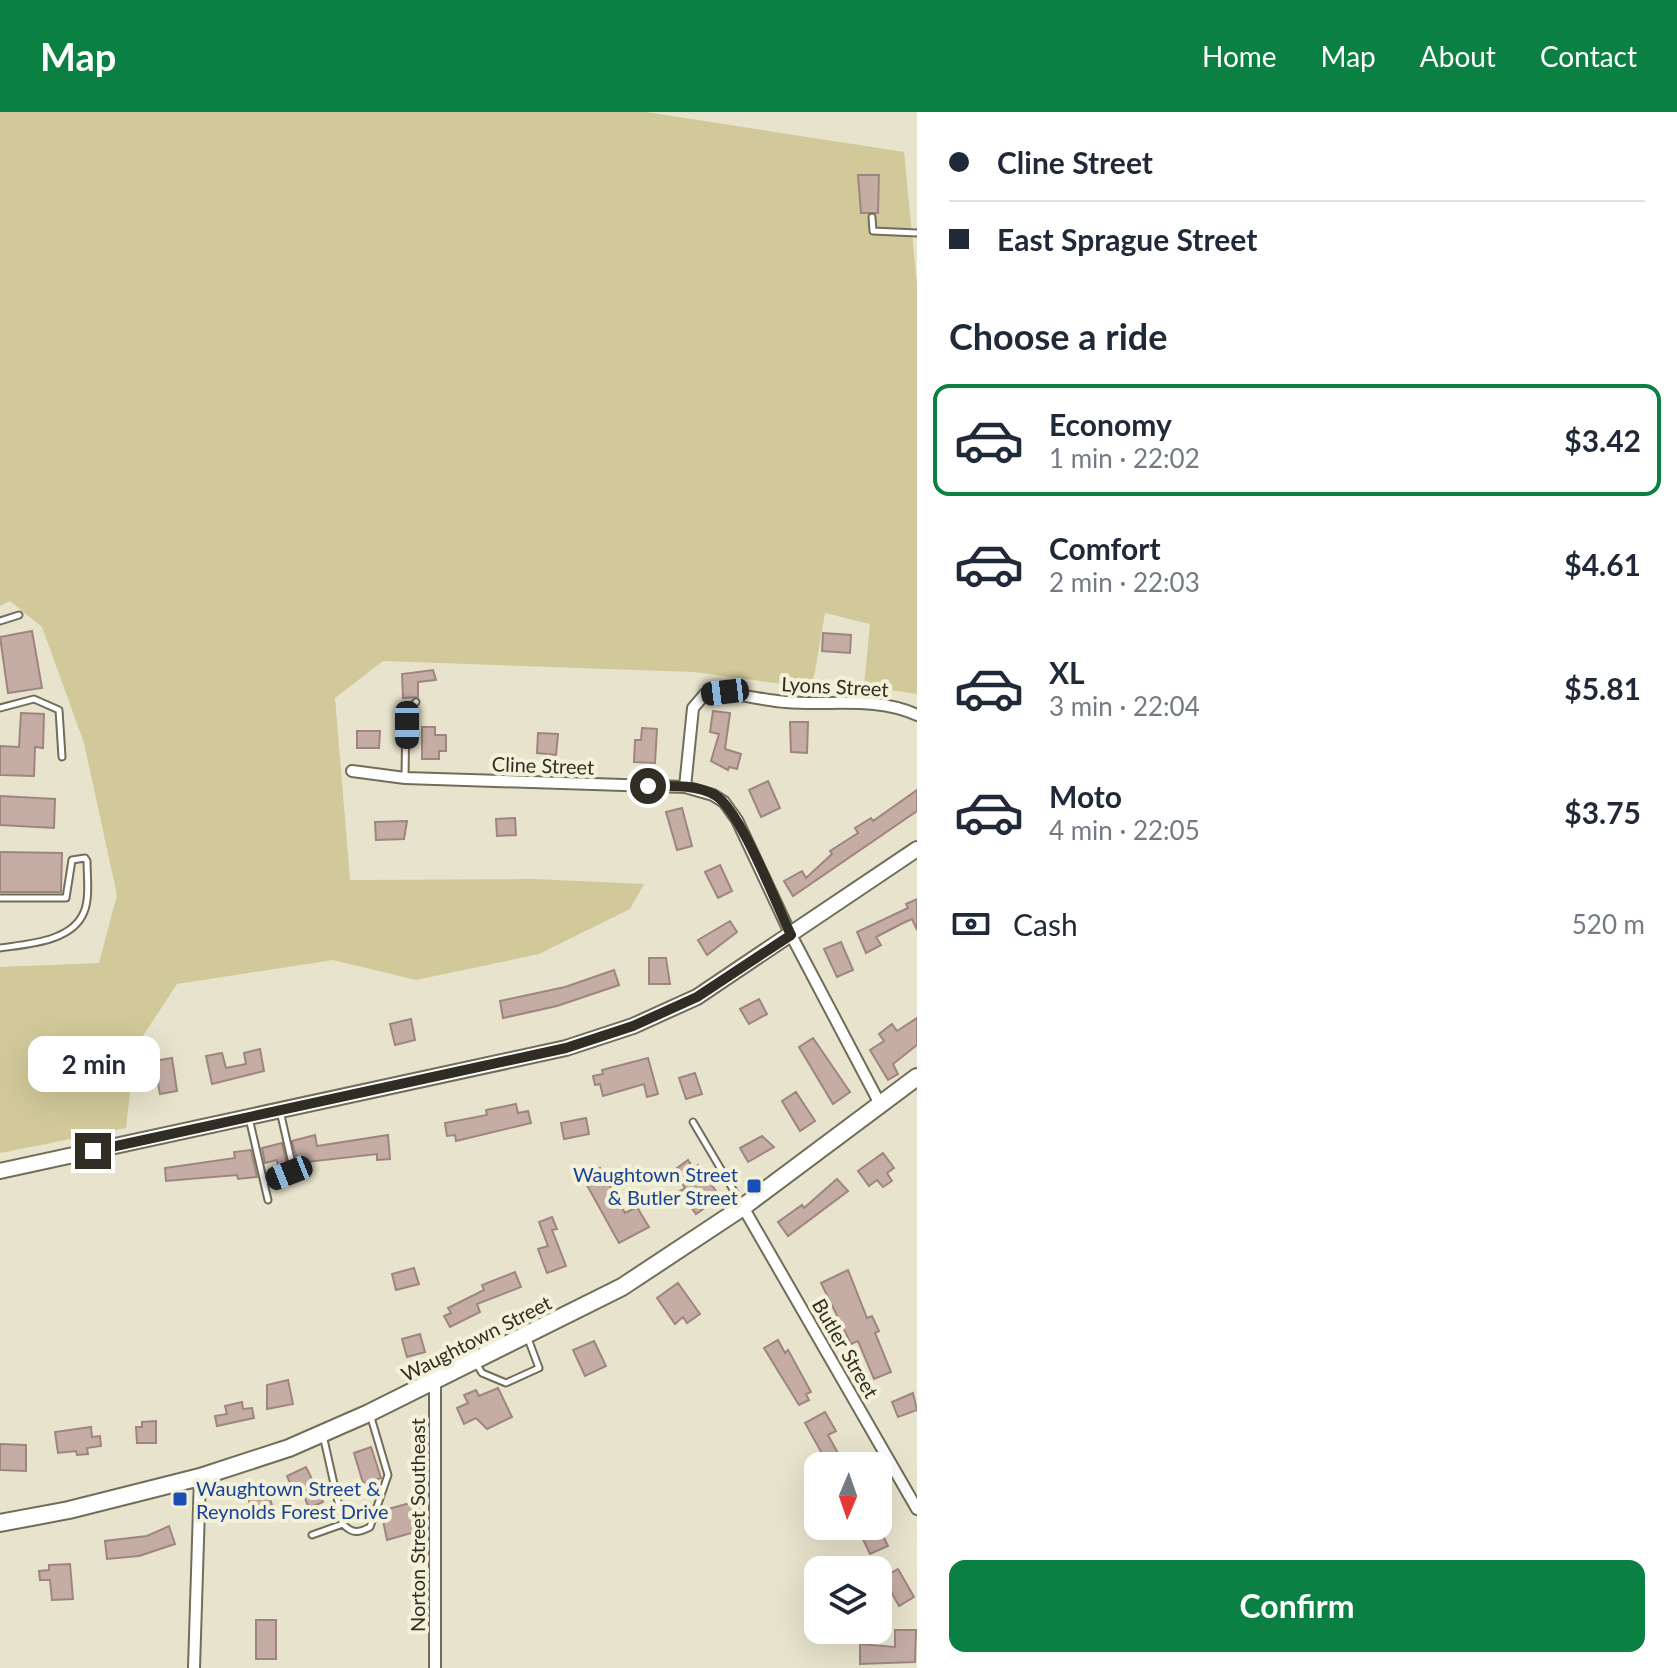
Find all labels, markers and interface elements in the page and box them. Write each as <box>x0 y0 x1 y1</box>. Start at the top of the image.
text: Map <box>40 33 116 79</box>
text: Home <box>1202 39 1277 73</box>
text: Map <box>1321 39 1376 73</box>
text: About <box>1420 39 1496 73</box>
text: Contact <box>1540 39 1637 73</box>
text: Cline Street <box>997 144 1153 180</box>
text: East Sprague Street <box>997 221 1257 257</box>
text: Choose a ride <box>949 314 1168 358</box>
icon: car <box>953 404 1025 476</box>
text: Economy <box>1049 406 1172 442</box>
text: $3.42 <box>1564 422 1641 458</box>
text: 1 min · 22:02 <box>1049 442 1200 474</box>
icon: car <box>953 528 1025 600</box>
text: Comfort <box>1049 530 1161 566</box>
text: $4.61 <box>1564 546 1641 582</box>
text: 2 min · 22:03 <box>1049 566 1200 598</box>
icon: car <box>953 652 1025 724</box>
text: XL <box>1049 654 1085 690</box>
text: $5.81 <box>1564 670 1641 706</box>
street label: Lyons Street <box>781 671 889 701</box>
car <box>700 677 750 707</box>
text: 3 min · 22:04 <box>1049 690 1200 722</box>
car <box>395 701 419 749</box>
street label: Cline Street <box>491 751 595 779</box>
route start <box>630 768 666 804</box>
icon: car <box>953 776 1025 848</box>
text: Moto <box>1049 778 1122 814</box>
text: $3.75 <box>1564 794 1641 830</box>
text: 4 min · 22:05 <box>1049 814 1200 846</box>
icon: cash <box>949 902 993 946</box>
text: Cash <box>1013 906 1078 942</box>
text: 520 m <box>1572 908 1645 940</box>
callout: 2 min <box>27 1035 159 1091</box>
text: 2 min <box>62 1048 126 1080</box>
route end <box>75 1133 111 1169</box>
car <box>262 1153 316 1193</box>
place label: Waughtown Street & Butler Street <box>573 1162 738 1209</box>
marker: Waughtown Street & Butler Street <box>745 1177 763 1195</box>
street label: Waughtown Street <box>397 1290 555 1386</box>
street label: Butler Street <box>808 1294 884 1402</box>
street label: Norton Street Southeast <box>405 1418 429 1632</box>
north arrow <box>804 1452 892 1540</box>
map controls <box>804 1452 892 1644</box>
place label: Waughtown Street & Reynolds Forest Drive <box>196 1476 389 1523</box>
marker: Waughtown Street & Reynolds Forest Drive <box>171 1490 189 1508</box>
button: layers <box>804 1556 892 1644</box>
button: Confirm <box>949 1560 1645 1652</box>

